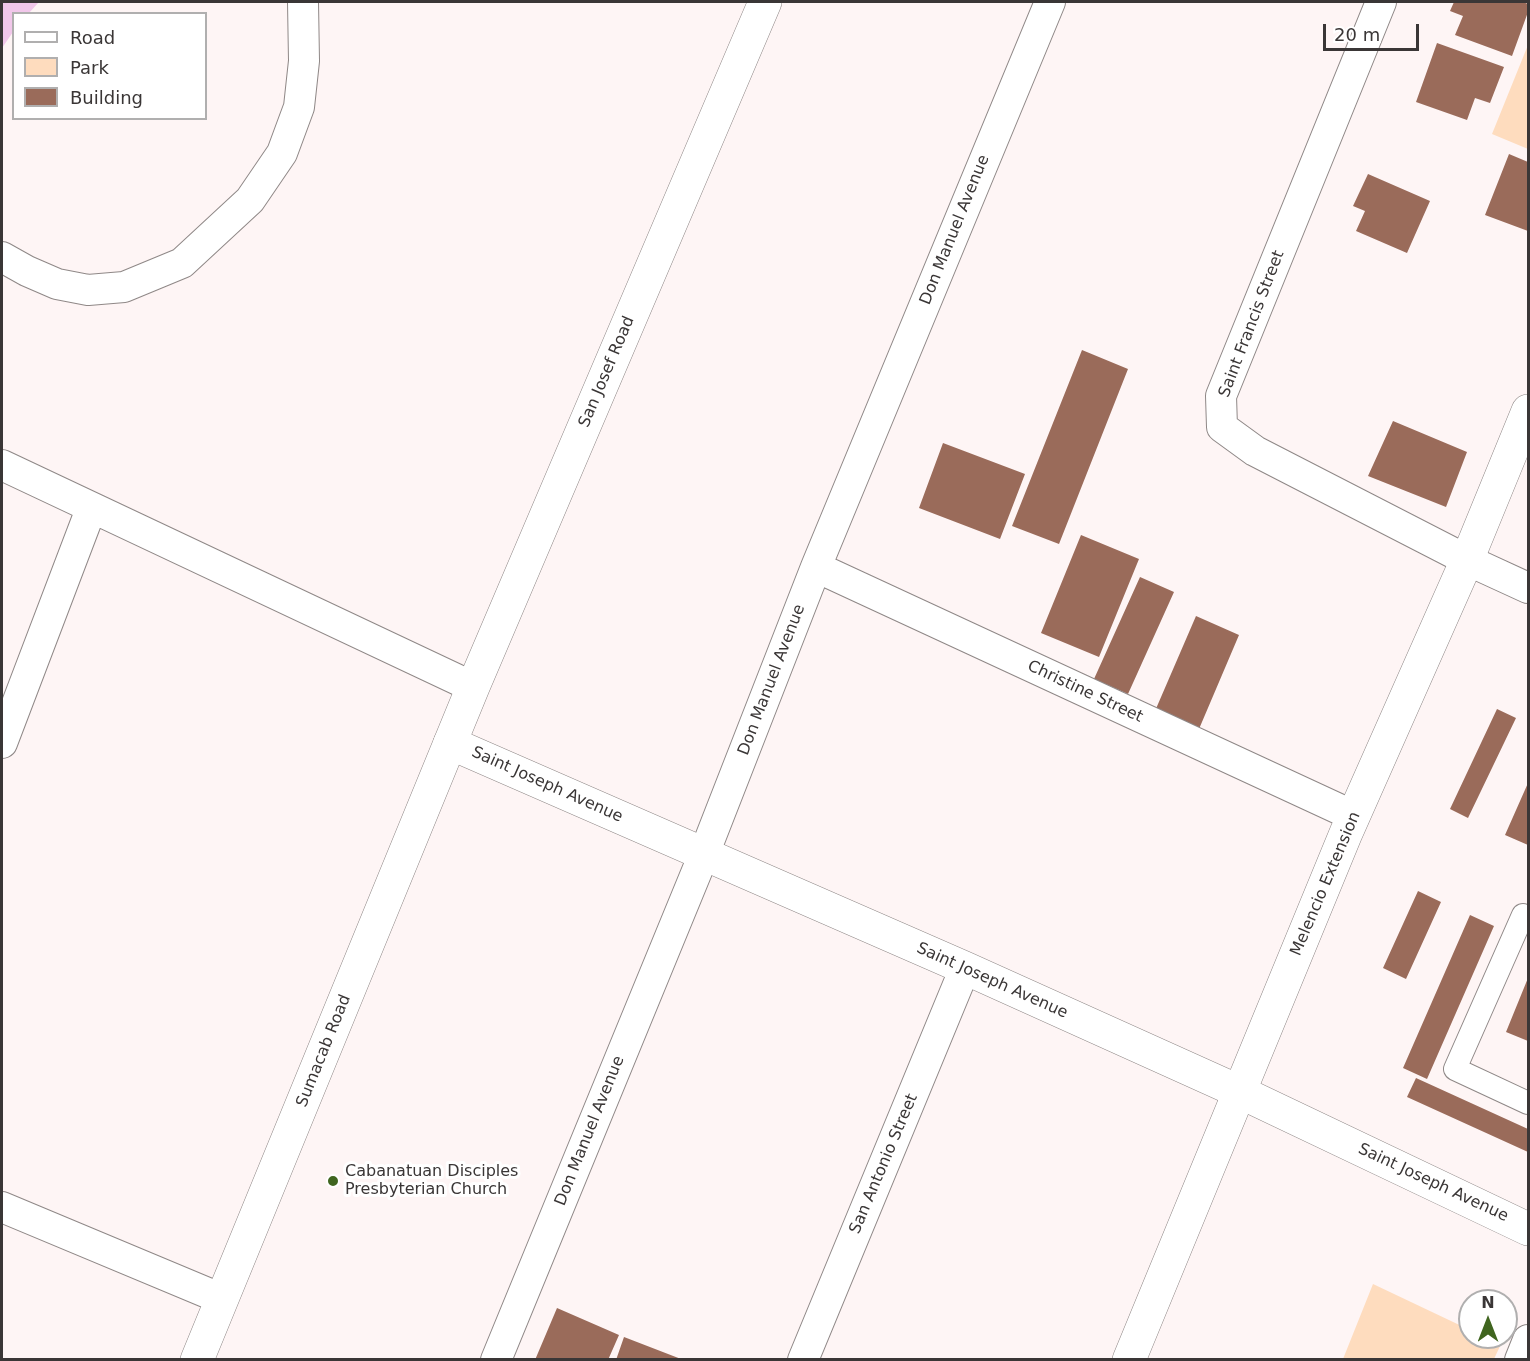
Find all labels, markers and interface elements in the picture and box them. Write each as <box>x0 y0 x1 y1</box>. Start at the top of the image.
legend <box>12 12 207 120</box>
scale bar <box>1326 12 1422 50</box>
text: 20 m <box>1334 24 1380 45</box>
text: Road <box>70 27 115 48</box>
text: Park <box>70 57 109 78</box>
text: Building <box>70 87 143 108</box>
street label: Don Manuel Avenue <box>916 152 994 308</box>
street label: Saint Francis Street <box>1215 248 1289 400</box>
street label: San Josef Road <box>575 314 639 430</box>
street label: Don Manuel Avenue <box>734 602 810 758</box>
street label: Christine Street <box>1024 657 1146 727</box>
street label: Saint Joseph Avenue <box>468 743 626 827</box>
street label: Melencio Extension <box>1287 809 1365 959</box>
street label: Saint Joseph Avenue <box>913 939 1071 1023</box>
street label: Sumacab Road <box>293 992 355 1110</box>
street label: Don Manuel Avenue <box>551 1053 629 1209</box>
street label: San Antonio Street <box>846 1091 922 1237</box>
street label: Saint Joseph Avenue <box>1355 1140 1511 1226</box>
place label: Cabanatuan Disciples Presbyterian Church <box>345 1162 518 1200</box>
marker: Cabanatuan Disciples Presbyterian Church <box>326 1174 340 1188</box>
north arrow <box>1458 1289 1518 1349</box>
text: N <box>1481 1293 1495 1312</box>

